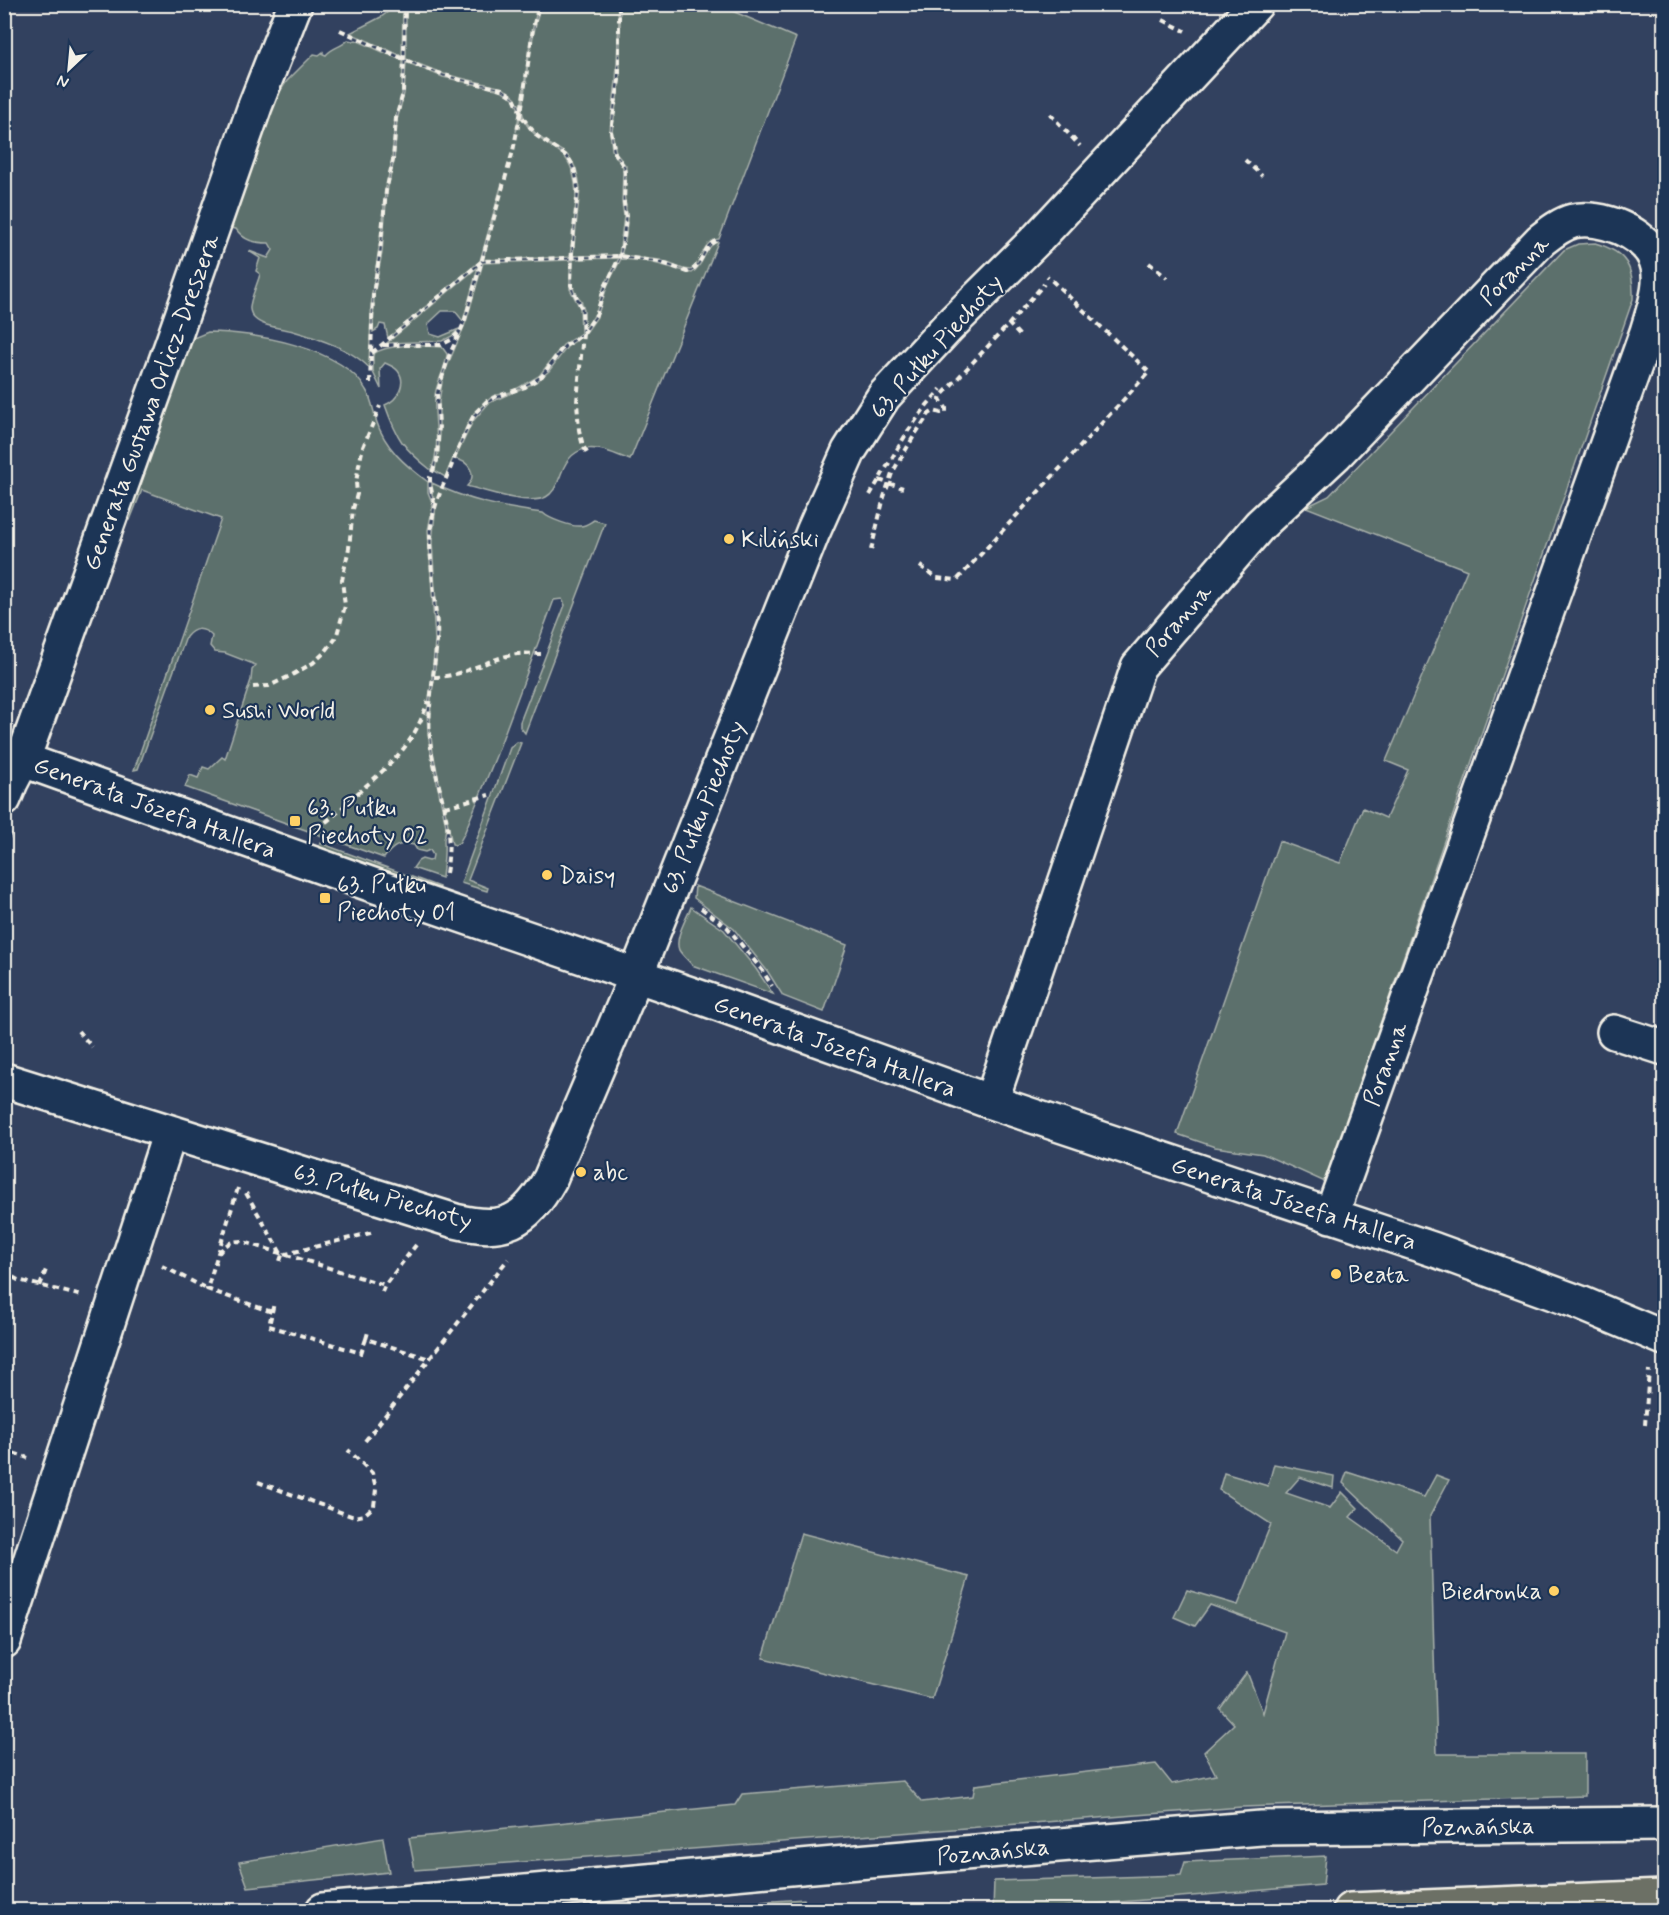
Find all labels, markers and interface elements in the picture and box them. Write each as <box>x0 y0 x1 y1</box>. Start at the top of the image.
north arrow <box>39 39 99 99</box>
text: N <box>54 69 72 93</box>
street label: Generała Gustawa Orlicz-Dreszera <box>77 229 228 575</box>
street label: Poranna <box>1473 229 1557 313</box>
street label: 63. Pułku Piechoty <box>864 268 1010 426</box>
place label: Kiliński <box>741 525 819 556</box>
marker: Kiliński <box>722 532 736 546</box>
street label: Poranna <box>1139 578 1220 664</box>
place label: Sushi World <box>222 696 335 727</box>
marker: Sushi World <box>203 703 217 717</box>
street label: 63. Pułku Piechoty <box>655 716 753 899</box>
street label: Generała Józefa Hallera <box>29 750 280 867</box>
place label: 63. Pułku Piechoty 02 <box>307 793 428 852</box>
marker: 63. Pułku Piechoty 02 <box>288 814 302 828</box>
place label: Daisy <box>559 861 615 892</box>
marker: Daisy <box>540 868 554 882</box>
place label: 63. Pułku Piechoty 01 <box>337 870 455 929</box>
marker: 63. Pułku Piechoty 01 <box>318 891 332 905</box>
street label: Generała Józefa Hallera <box>709 989 960 1106</box>
street label: Poranna <box>1357 1018 1416 1111</box>
street label: Generała Józefa Hallera <box>1167 1150 1420 1259</box>
street label: 63. Pułku Piechoty <box>290 1157 476 1238</box>
place label: abc <box>593 1158 628 1189</box>
marker: abc <box>574 1165 588 1179</box>
place label: Beata <box>1348 1260 1409 1291</box>
marker: Beata <box>1329 1267 1343 1281</box>
place label: Biedronka <box>1441 1577 1542 1608</box>
marker: Biedronka <box>1547 1584 1561 1598</box>
street label: Poznańska <box>1421 1811 1535 1844</box>
street label: Poznańska <box>935 1832 1051 1873</box>

